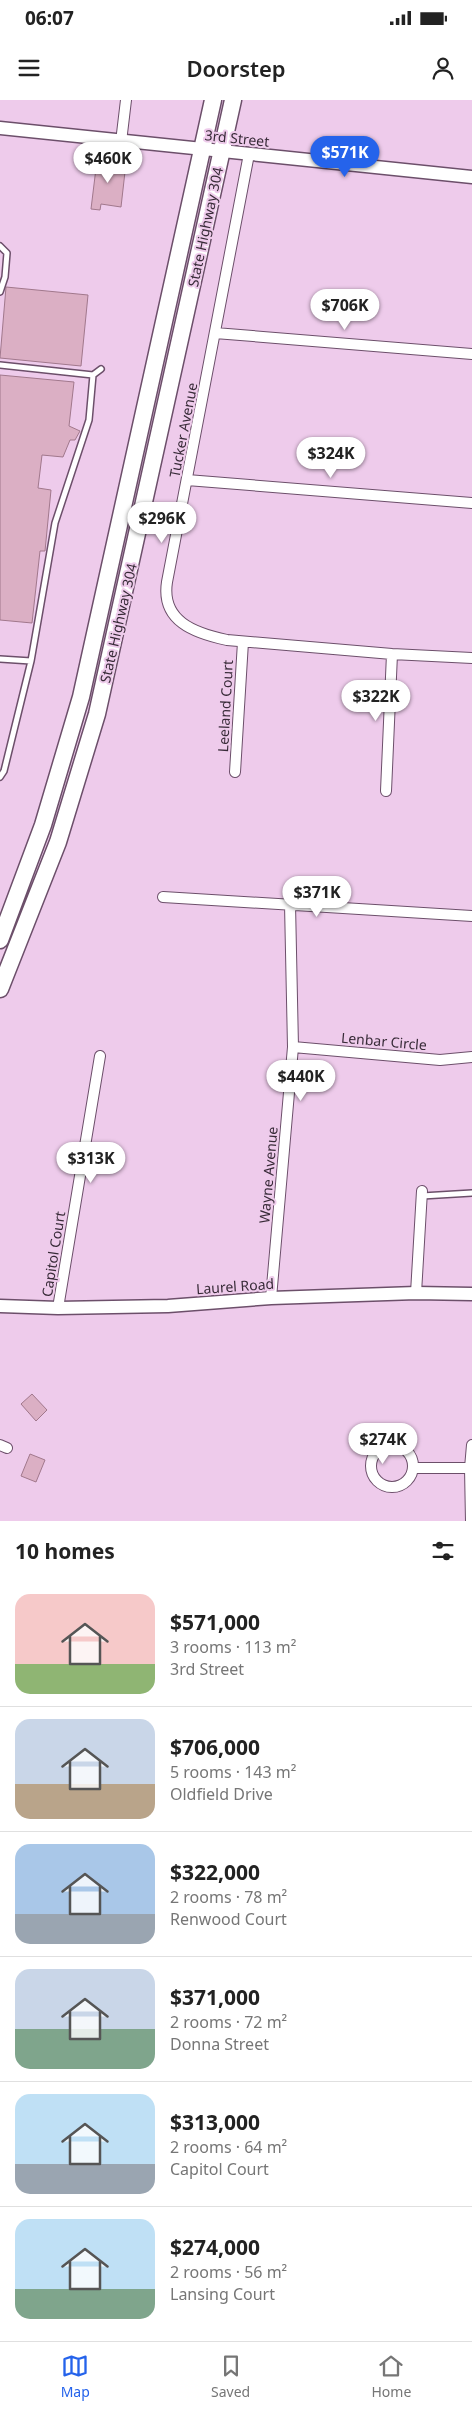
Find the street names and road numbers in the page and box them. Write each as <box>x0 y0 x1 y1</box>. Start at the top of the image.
street label: 3rd Street <box>204 125 270 151</box>
street label: State Highway 304 <box>183 165 227 289</box>
street label: Tucker Avenue <box>164 381 202 479</box>
street label: State Highway 304 <box>95 561 141 685</box>
street label: Leeland Court <box>213 659 237 753</box>
street label: Lenbar Circle <box>340 1028 428 1054</box>
street label: Wayne Avenue <box>254 1126 282 1224</box>
street label: Capitol Court <box>37 1210 69 1298</box>
street label: Laurel Road <box>195 1274 275 1298</box>

